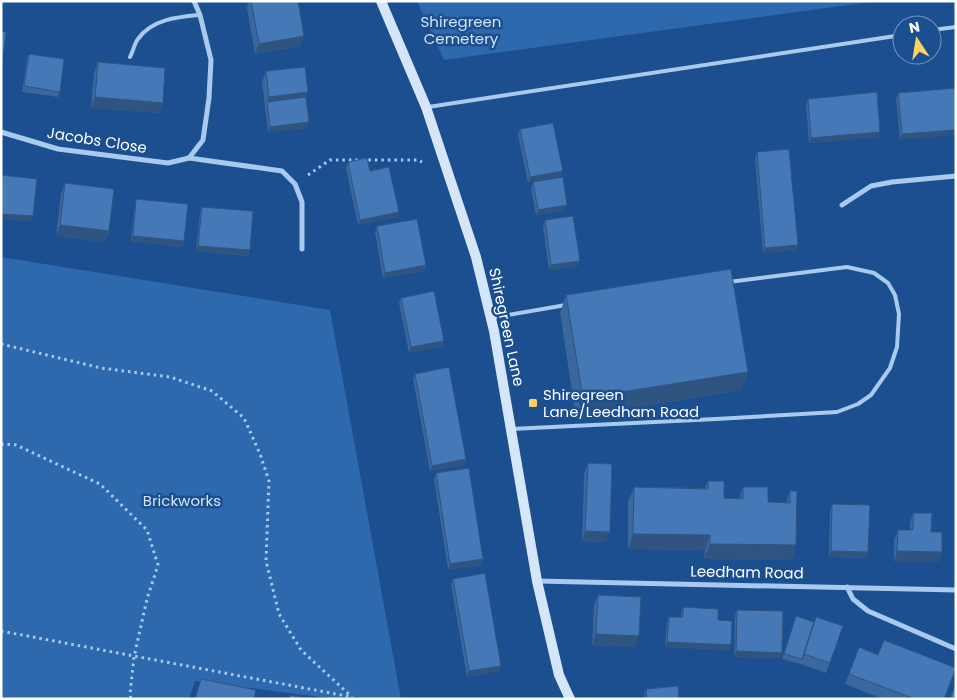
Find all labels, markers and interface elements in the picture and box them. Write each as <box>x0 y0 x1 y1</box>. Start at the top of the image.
park label: Shiregreen Cemetery <box>421 11 501 49</box>
north arrow <box>892 15 942 65</box>
text: N <box>907 16 922 38</box>
street label: Jacobs Close <box>46 122 148 158</box>
street label: Shiregreen Lane <box>484 266 530 388</box>
place label: Shiregreen Lane/Leedham Road <box>543 384 699 422</box>
marker: Shiregreen Lane/Leedham Road <box>527 397 539 409</box>
park label: Brickworks <box>143 490 221 511</box>
street label: Leedham Road <box>690 561 804 583</box>

